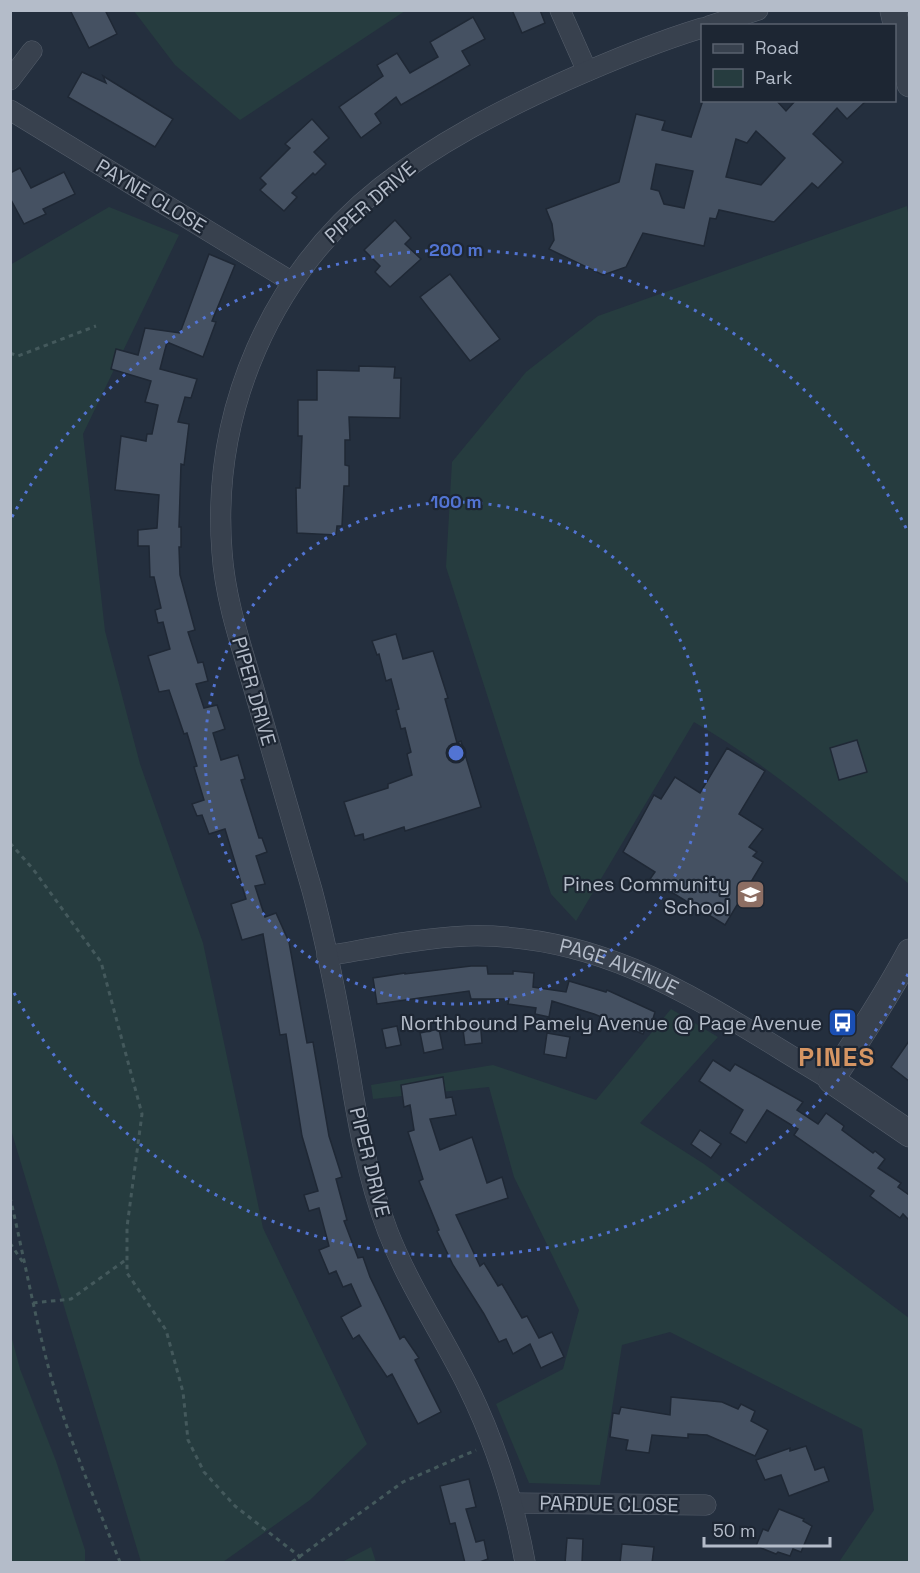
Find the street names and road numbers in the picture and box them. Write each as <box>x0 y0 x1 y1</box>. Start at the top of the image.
street label: PAYNE CLOSE <box>91 153 211 239</box>
street label: PIPER DRIVE <box>319 155 421 249</box>
street label: PIPER DRIVE <box>226 633 282 749</box>
street label: PAGE AVENUE <box>557 932 683 1001</box>
street label: PIPER DRIVE <box>344 1104 396 1220</box>
street label: PARDUE CLOSE <box>539 1490 679 1518</box>

